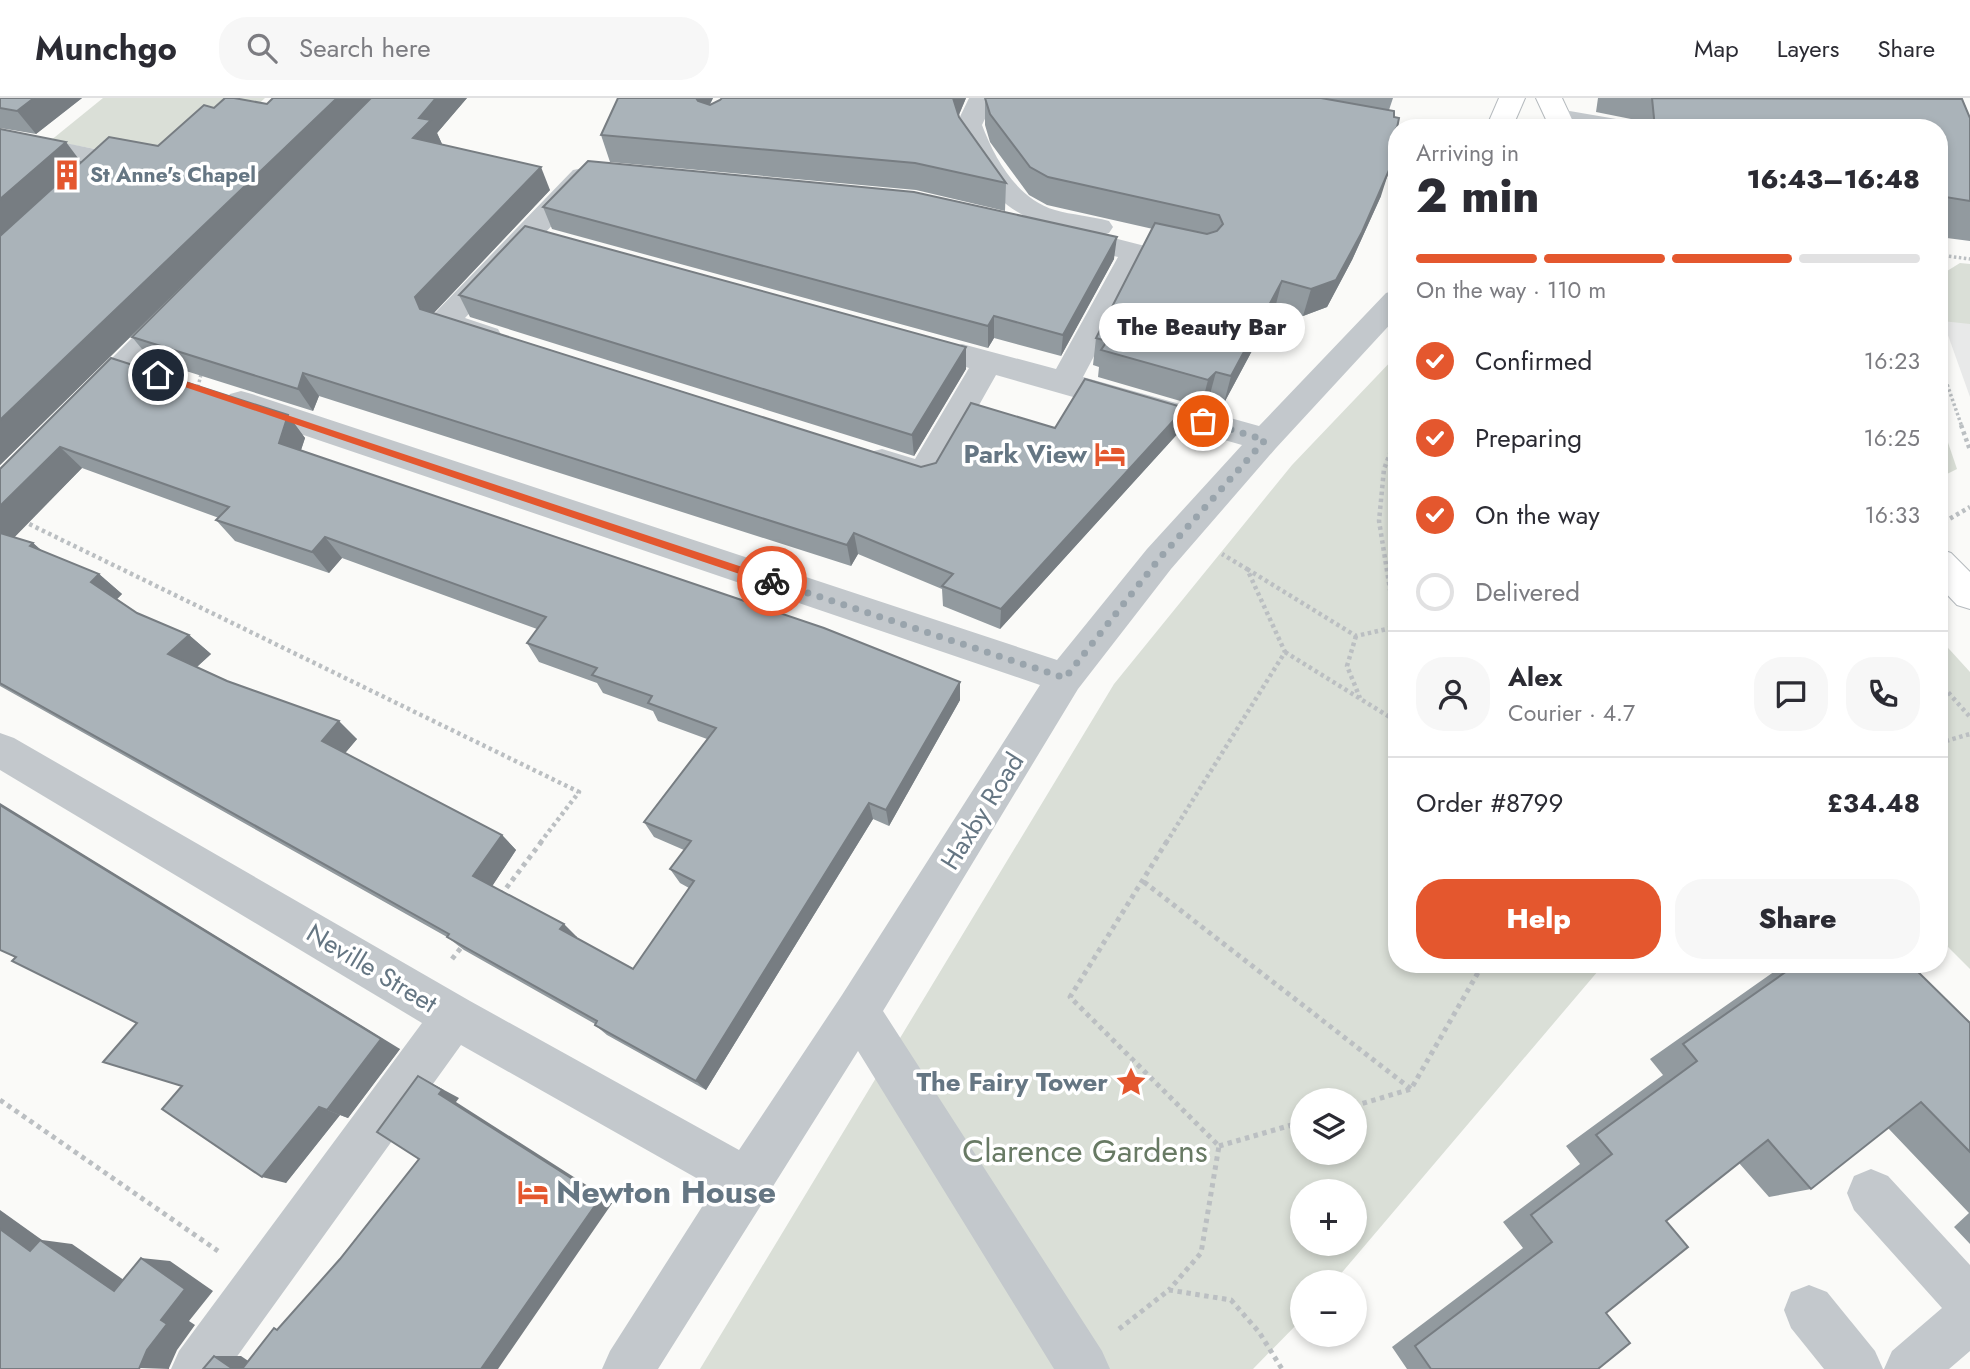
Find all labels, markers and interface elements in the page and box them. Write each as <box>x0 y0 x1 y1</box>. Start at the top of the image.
search box <box>219 17 709 80</box>
text: Munchgo <box>35 25 177 72</box>
icon: search <box>243 29 281 67</box>
text: Search here <box>299 29 431 67</box>
text: Map <box>1694 31 1739 66</box>
text: Layers <box>1777 31 1839 66</box>
text: Share <box>1877 31 1935 66</box>
text: Arriving in <box>1416 136 1519 170</box>
building icon: St Anne's Chapel <box>50 158 84 192</box>
place label: St Anne's Chapel <box>90 160 256 190</box>
text: 16:43–16:48 <box>1747 160 1920 198</box>
text: 2 min <box>1416 163 1540 229</box>
text: On the way · 110 m <box>1416 273 1606 307</box>
callout: The Beauty Bar <box>1100 302 1306 351</box>
text: The Beauty Bar <box>1117 310 1287 344</box>
icon: check <box>1416 342 1454 380</box>
text: Confirmed <box>1475 342 1592 380</box>
text: 16:23 <box>1864 344 1920 378</box>
pin <box>128 345 188 405</box>
icon: home <box>139 356 177 394</box>
pin <box>1173 391 1233 451</box>
icon: bag <box>1184 402 1222 440</box>
icon: check <box>1416 419 1454 457</box>
text: Preparing <box>1475 419 1582 457</box>
text: 16:25 <box>1863 421 1920 455</box>
place label: Park View <box>963 435 1087 473</box>
hotel icon: Park View <box>1093 437 1127 471</box>
icon: check <box>1416 496 1454 534</box>
text: On the way <box>1475 496 1600 534</box>
text: 16:33 <box>1864 498 1920 532</box>
courier <box>737 546 807 616</box>
icon: bike <box>753 562 791 600</box>
text: Delivered <box>1475 573 1580 611</box>
button: person <box>1416 657 1490 731</box>
button: chat <box>1754 657 1828 731</box>
button: phone <box>1846 657 1920 731</box>
text: Alex <box>1508 658 1562 696</box>
text: Courier · 4.7 <box>1508 696 1635 730</box>
street label: Haxby Road <box>931 745 1033 877</box>
text: Order #8799 <box>1416 784 1564 822</box>
text: £34.48 <box>1827 784 1920 822</box>
button: Help <box>1416 879 1661 959</box>
button: Share <box>1675 879 1920 959</box>
street label: Neville Street <box>299 914 445 1022</box>
place label: The Fairy Tower <box>916 1063 1108 1101</box>
place icon: The Fairy Tower <box>1114 1065 1148 1099</box>
map controls <box>1290 1088 1367 1347</box>
button: layers <box>1290 1088 1367 1165</box>
park label: Clarence Gardens <box>962 1128 1208 1174</box>
place label: Newton House <box>556 1169 776 1215</box>
hotel icon: Newton House <box>516 1175 550 1209</box>
button: + <box>1290 1179 1367 1256</box>
button: − <box>1290 1270 1367 1347</box>

